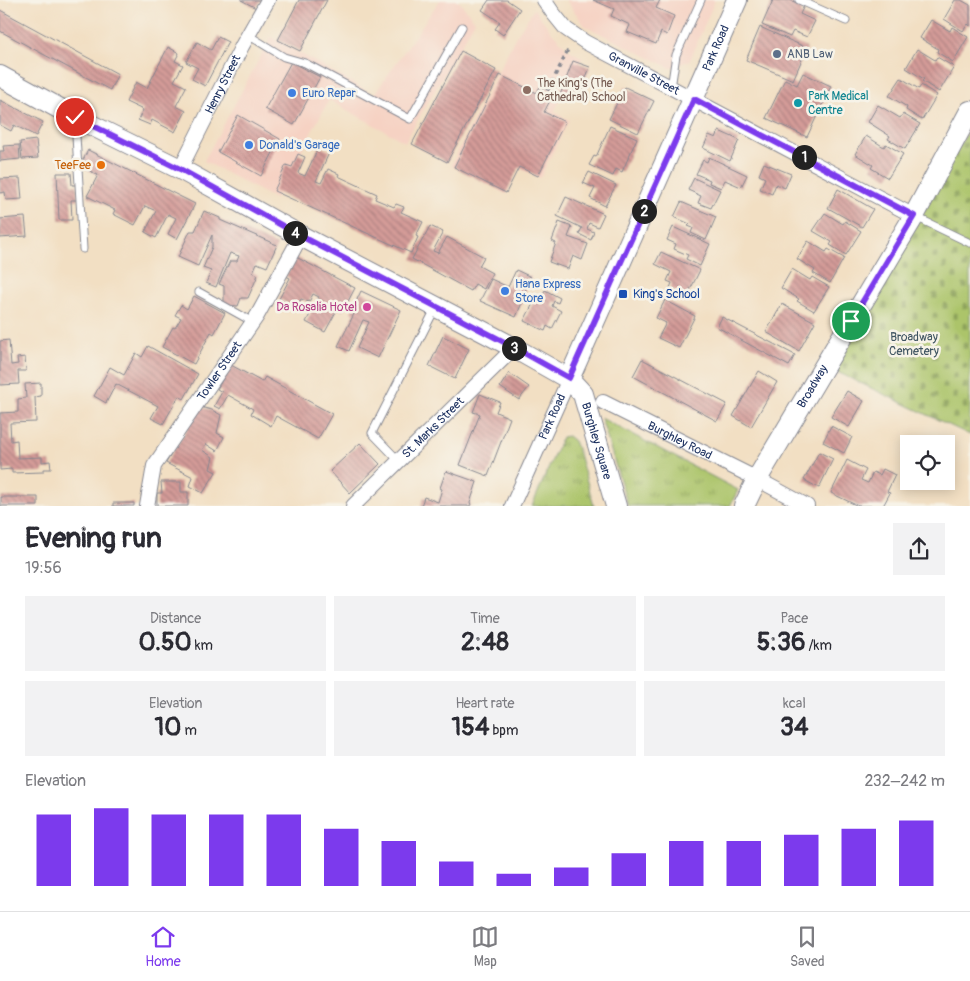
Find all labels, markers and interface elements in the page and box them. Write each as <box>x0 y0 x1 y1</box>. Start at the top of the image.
street label: Park Road <box>699 23 732 73</box>
place label: ANB Law <box>787 47 833 62</box>
street label: Granville Street <box>606 48 682 98</box>
marker: ANB Law <box>771 48 783 60</box>
street label: Henry Street <box>202 52 244 116</box>
place label: The King's (The Cathedral) School <box>537 76 626 105</box>
marker: The King's (The Cathedral) School <box>521 84 533 96</box>
place label: Euro Repar <box>302 86 356 101</box>
marker: Euro Repar <box>286 87 298 99</box>
place label: Park Medical Centre <box>808 89 869 118</box>
pin <box>54 96 96 138</box>
marker: Park Medical Centre <box>792 97 804 109</box>
icon: check <box>61 103 89 131</box>
place label: Donald's Garage <box>259 138 340 153</box>
marker: Donald's Garage <box>243 139 255 151</box>
pin: 1 <box>792 144 816 170</box>
text: 1 <box>802 149 807 166</box>
place label: TeeFee <box>55 158 91 173</box>
marker: TeeFee <box>95 159 107 171</box>
pin: 2 <box>632 198 656 224</box>
text: 2 <box>641 203 648 220</box>
pin: 4 <box>282 220 308 246</box>
text: 4 <box>291 225 300 242</box>
place label: Hana Express Store <box>515 277 581 306</box>
marker: Hana Express Store <box>499 285 511 297</box>
place label: King's School <box>633 287 700 302</box>
marker: King's School <box>617 288 629 300</box>
place label: Da Rosalia Hotel <box>276 300 357 315</box>
pin <box>830 300 872 342</box>
marker: Da Rosalia Hotel <box>361 301 373 313</box>
icon: arrive <box>837 307 865 335</box>
park label: Broadway Cemetery <box>889 330 939 359</box>
pin: 3 <box>502 336 526 360</box>
street label: Towler Street <box>194 338 245 403</box>
text: 3 <box>511 340 518 357</box>
street label: Broadway <box>794 362 831 411</box>
street label: Park Road <box>535 391 569 442</box>
street label: St. Marks Street <box>399 394 467 461</box>
street label: Burghley Square <box>578 400 615 481</box>
street label: Burghley Road <box>645 418 715 463</box>
map controls <box>900 435 955 490</box>
button: locate <box>900 435 955 490</box>
text: Evening run <box>25 521 162 556</box>
button: share <box>893 523 945 575</box>
text: 19:56 <box>25 558 62 578</box>
text: Distance <box>150 610 201 627</box>
text: Time <box>470 610 500 627</box>
text: Pace <box>780 610 808 627</box>
text: 0.50 <box>138 627 192 658</box>
text: 2:48 <box>461 627 509 658</box>
text: 5:36 <box>757 627 806 658</box>
text: km <box>192 637 213 654</box>
text: /km <box>806 637 832 654</box>
text: Elevation <box>149 695 202 712</box>
text: Heart rate <box>455 695 515 712</box>
text: kcal <box>783 695 806 712</box>
text: 10 <box>154 712 181 743</box>
text: 154 <box>452 712 489 743</box>
text: 34 <box>780 712 809 743</box>
text: m <box>181 722 197 739</box>
text: bpm <box>489 722 518 739</box>
text: Elevation <box>25 771 86 791</box>
text: 232–242 m <box>864 771 945 791</box>
tab: Home <box>145 923 181 970</box>
tab: Map <box>471 923 499 970</box>
tab: Saved <box>790 923 825 970</box>

